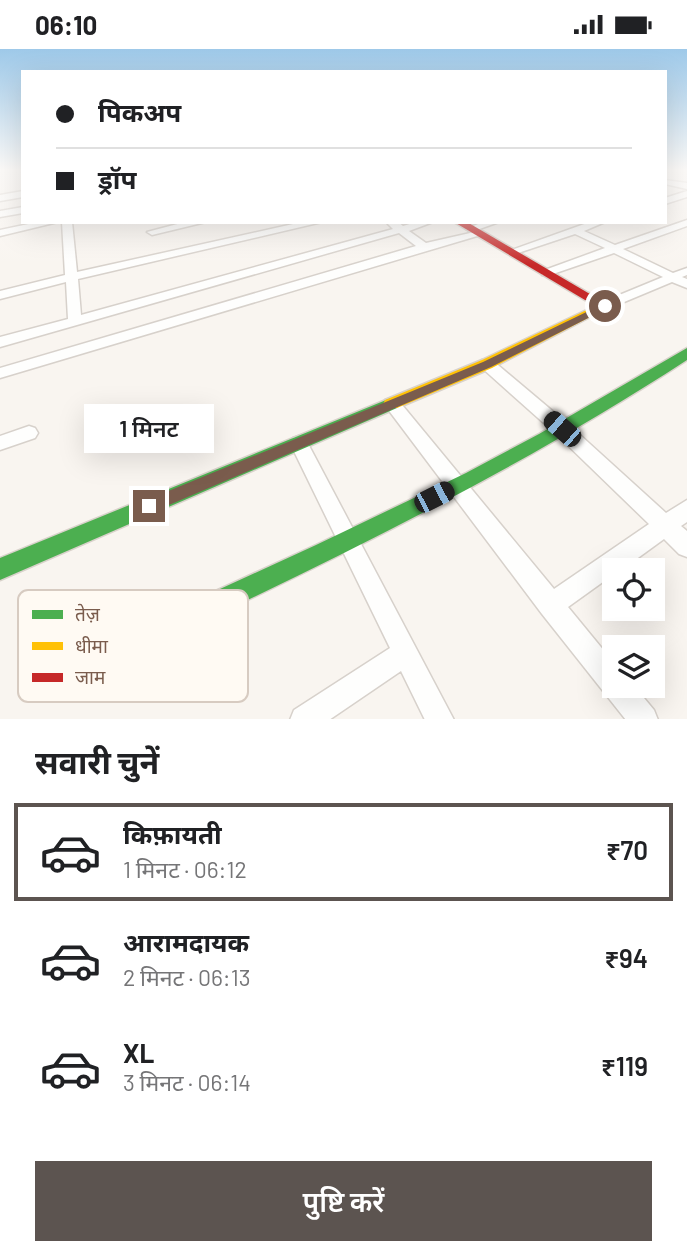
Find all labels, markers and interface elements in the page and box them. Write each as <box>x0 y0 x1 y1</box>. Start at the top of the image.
text: 06:10 <box>35 9 97 40</box>
text: पिकअप <box>98 96 181 127</box>
text: ड्रॉप <box>98 163 136 194</box>
route start <box>589 290 621 322</box>
callout: 1 मिनट <box>84 405 214 454</box>
car <box>540 407 585 451</box>
text: 1 मिनट <box>119 414 179 442</box>
car <box>411 478 458 516</box>
route end <box>133 490 165 522</box>
map controls <box>602 558 665 698</box>
button: locate <box>602 558 665 621</box>
legend <box>18 590 248 702</box>
text: तेज़ <box>75 602 101 625</box>
text: धीमा <box>75 634 109 657</box>
button: layers <box>602 635 665 698</box>
text: जाम <box>75 665 106 688</box>
text: सवारी चुनें <box>35 742 159 780</box>
text: किफ़ायती <box>123 818 222 849</box>
icon: car <box>39 821 102 884</box>
text: ₹70 <box>606 834 648 865</box>
text: 1 मिनट · 06:12 <box>123 855 247 883</box>
text: आरामदायक <box>123 926 249 957</box>
icon: car <box>39 929 102 992</box>
text: ₹94 <box>604 942 648 973</box>
text: 2 मिनट · 06:13 <box>123 963 251 991</box>
icon: car <box>39 1037 102 1100</box>
text: XL <box>123 1037 154 1068</box>
text: ₹119 <box>601 1050 648 1081</box>
text: 3 मिनट · 06:14 <box>123 1068 251 1096</box>
button: पुष्टि करें <box>35 1161 652 1241</box>

